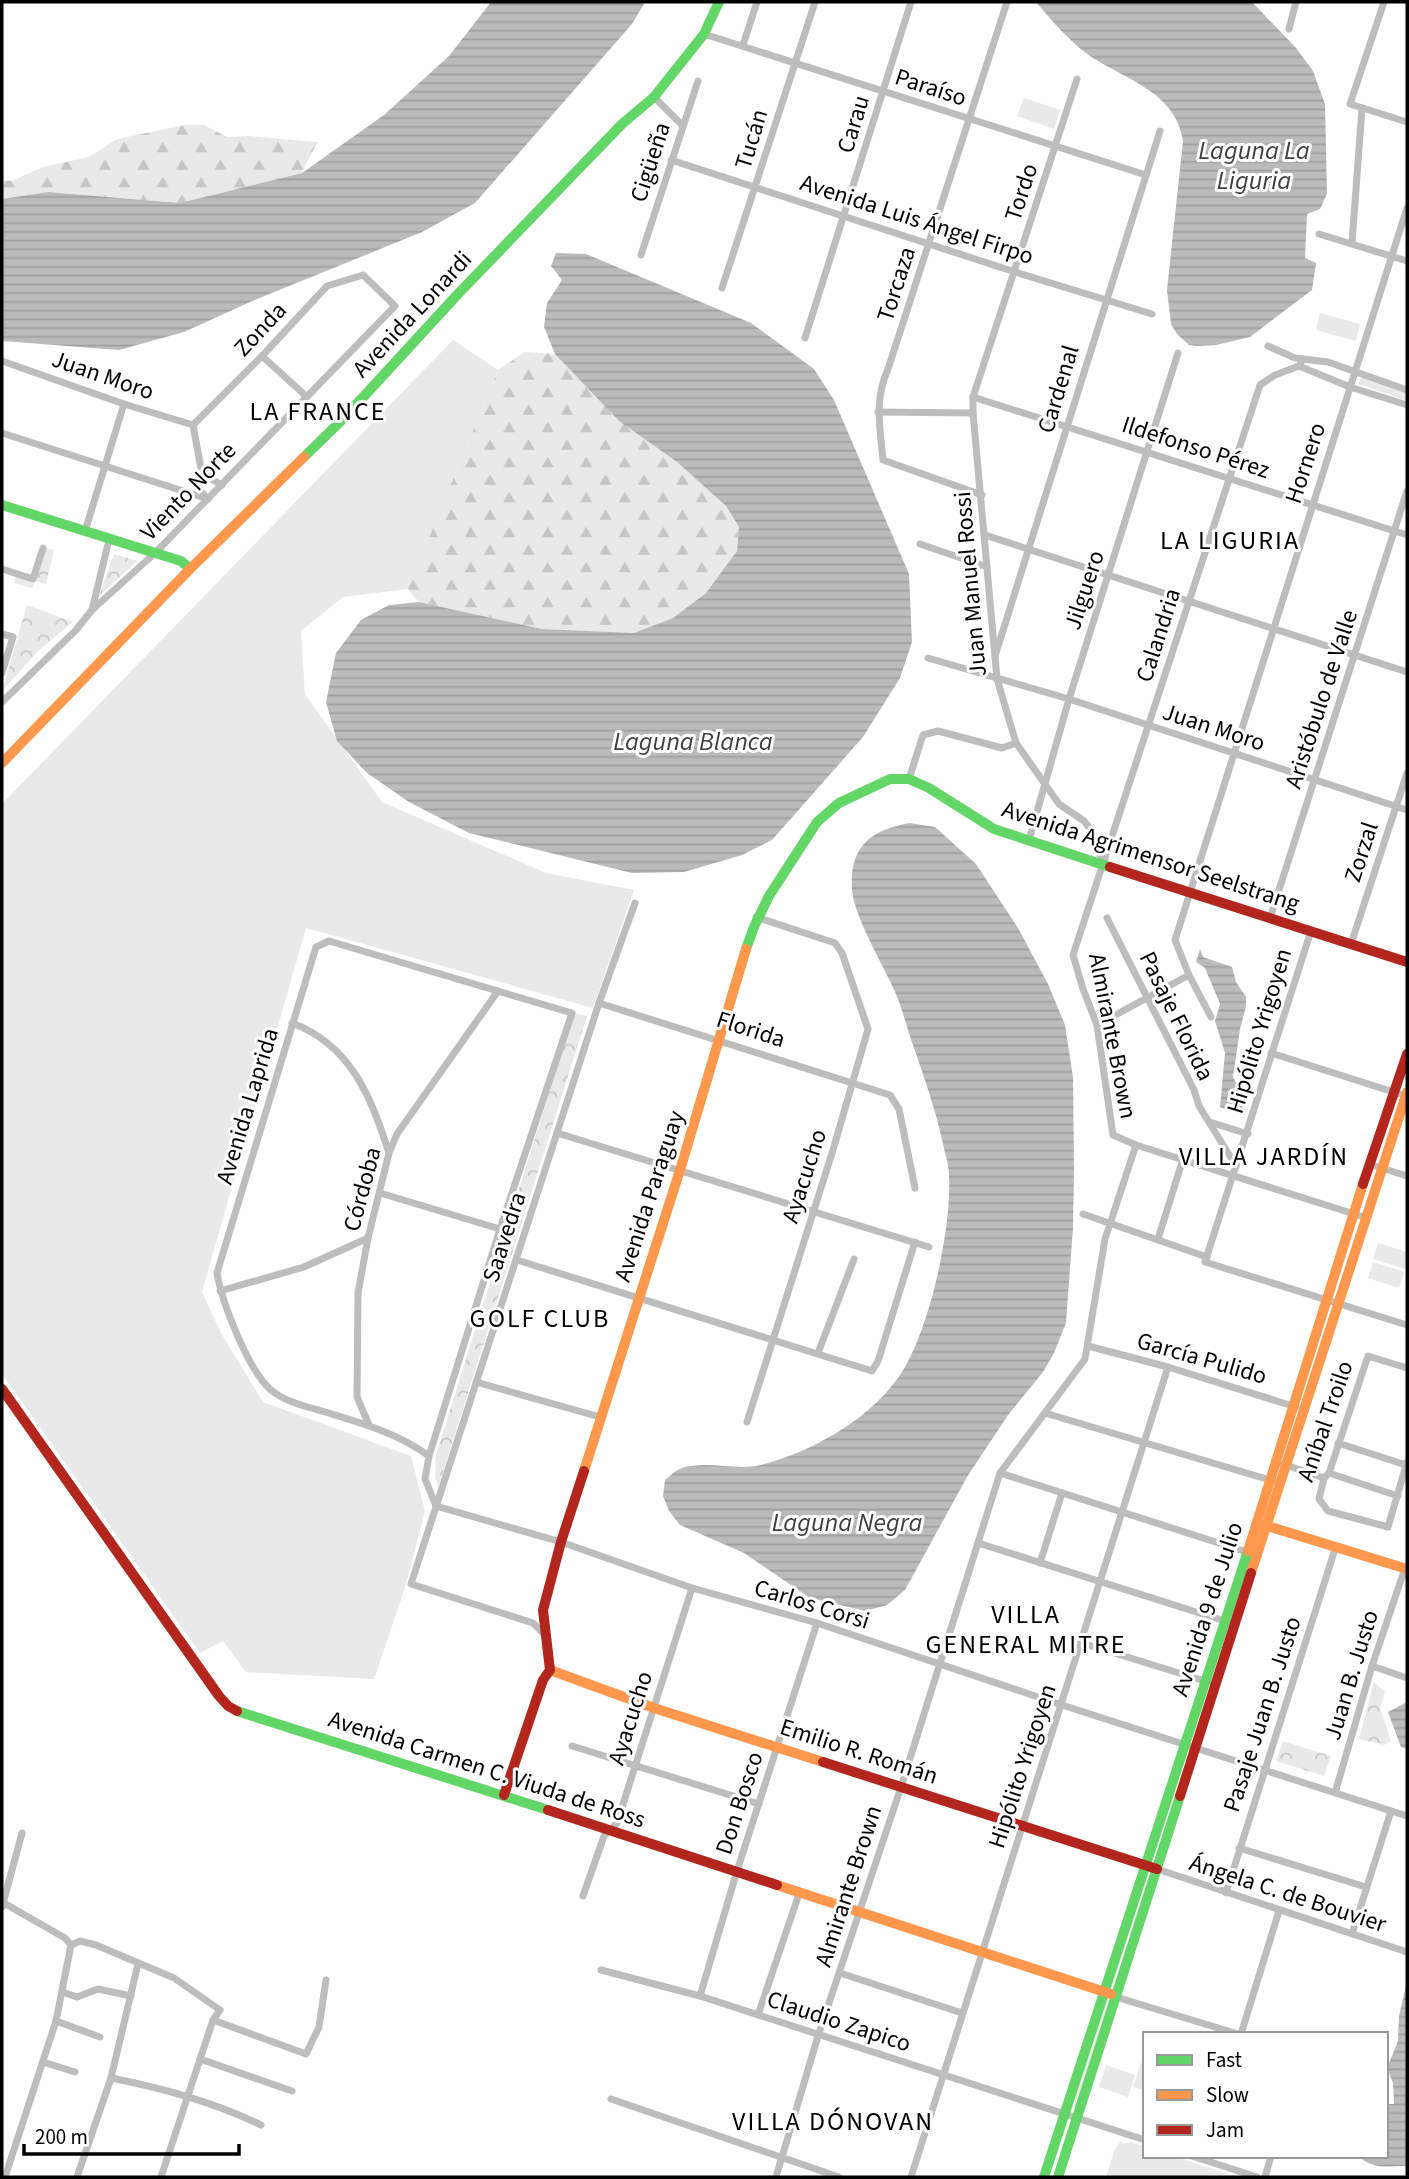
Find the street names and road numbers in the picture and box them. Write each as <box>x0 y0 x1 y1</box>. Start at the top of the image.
street label: Paraíso <box>890 59 971 115</box>
street label: Carau <box>828 91 879 157</box>
street label: Tucán <box>726 105 777 173</box>
street label: Cigüeña <box>621 118 680 207</box>
street label: Tordo <box>996 159 1047 225</box>
street label: Avenida Luis Ángel Firpo <box>796 165 1038 274</box>
street label: Torcaza <box>868 242 925 326</box>
street label: Avenida Lonardi <box>344 243 480 386</box>
street label: Zonda <box>226 294 295 365</box>
street label: Cardenal <box>1029 341 1088 438</box>
street label: Juan Moro <box>47 342 159 409</box>
street label: Ildefonso Pérez <box>1117 407 1274 488</box>
street label: Hornero <box>1276 418 1335 508</box>
street label: Viento Norte <box>132 434 245 549</box>
street label: Juan Manuel Rossi <box>945 490 996 678</box>
street label: Jilguero <box>1055 546 1114 634</box>
street label: Calandria <box>1127 584 1190 687</box>
street label: Aristóbulo de Valle <box>1276 605 1367 793</box>
street label: Juan Moro <box>1158 694 1270 761</box>
street label: Avenida Agrimensor Seelstrang <box>997 792 1304 921</box>
street label: Zorzal <box>1335 817 1388 887</box>
street label: Hipólito Yrigoyen <box>1218 944 1301 1118</box>
street label: Pasaje Florida <box>1130 946 1223 1087</box>
street label: Almirante Brown <box>1079 950 1146 1122</box>
street label: Florida <box>712 1002 790 1057</box>
street label: Avenida Laprida <box>207 1024 288 1189</box>
street label: Avenida Paraguay <box>605 1106 694 1286</box>
street label: Ayacucho <box>773 1125 836 1228</box>
street label: Córdoba <box>334 1143 391 1235</box>
street label: Saavedra <box>473 1187 536 1287</box>
street label: García Pulido <box>1133 1323 1271 1394</box>
street label: Aníbal Troilo <box>1288 1356 1363 1486</box>
street label: Avenida 9 de Julio <box>1163 1517 1252 1701</box>
street label: Carlos Corsi <box>750 1570 874 1639</box>
street label: Juan B. Justo <box>1315 1606 1388 1745</box>
street label: Pasaje Juan B. Justo <box>1214 1612 1311 1816</box>
street label: Ayacucho <box>599 1667 662 1770</box>
street label: Hipólito Yrigoyen <box>979 1679 1066 1853</box>
street label: Avenida Carmen C. Viuda de Ross <box>324 1702 650 1837</box>
street label: Emilio R. Román <box>775 1709 942 1793</box>
street label: Don Bosco <box>706 1747 773 1859</box>
street label: Almirante Brown <box>806 1801 891 1971</box>
street label: Ángela C. de Bouvier <box>1185 1845 1391 1942</box>
street label: Claudio Zapico <box>762 1982 915 2061</box>

